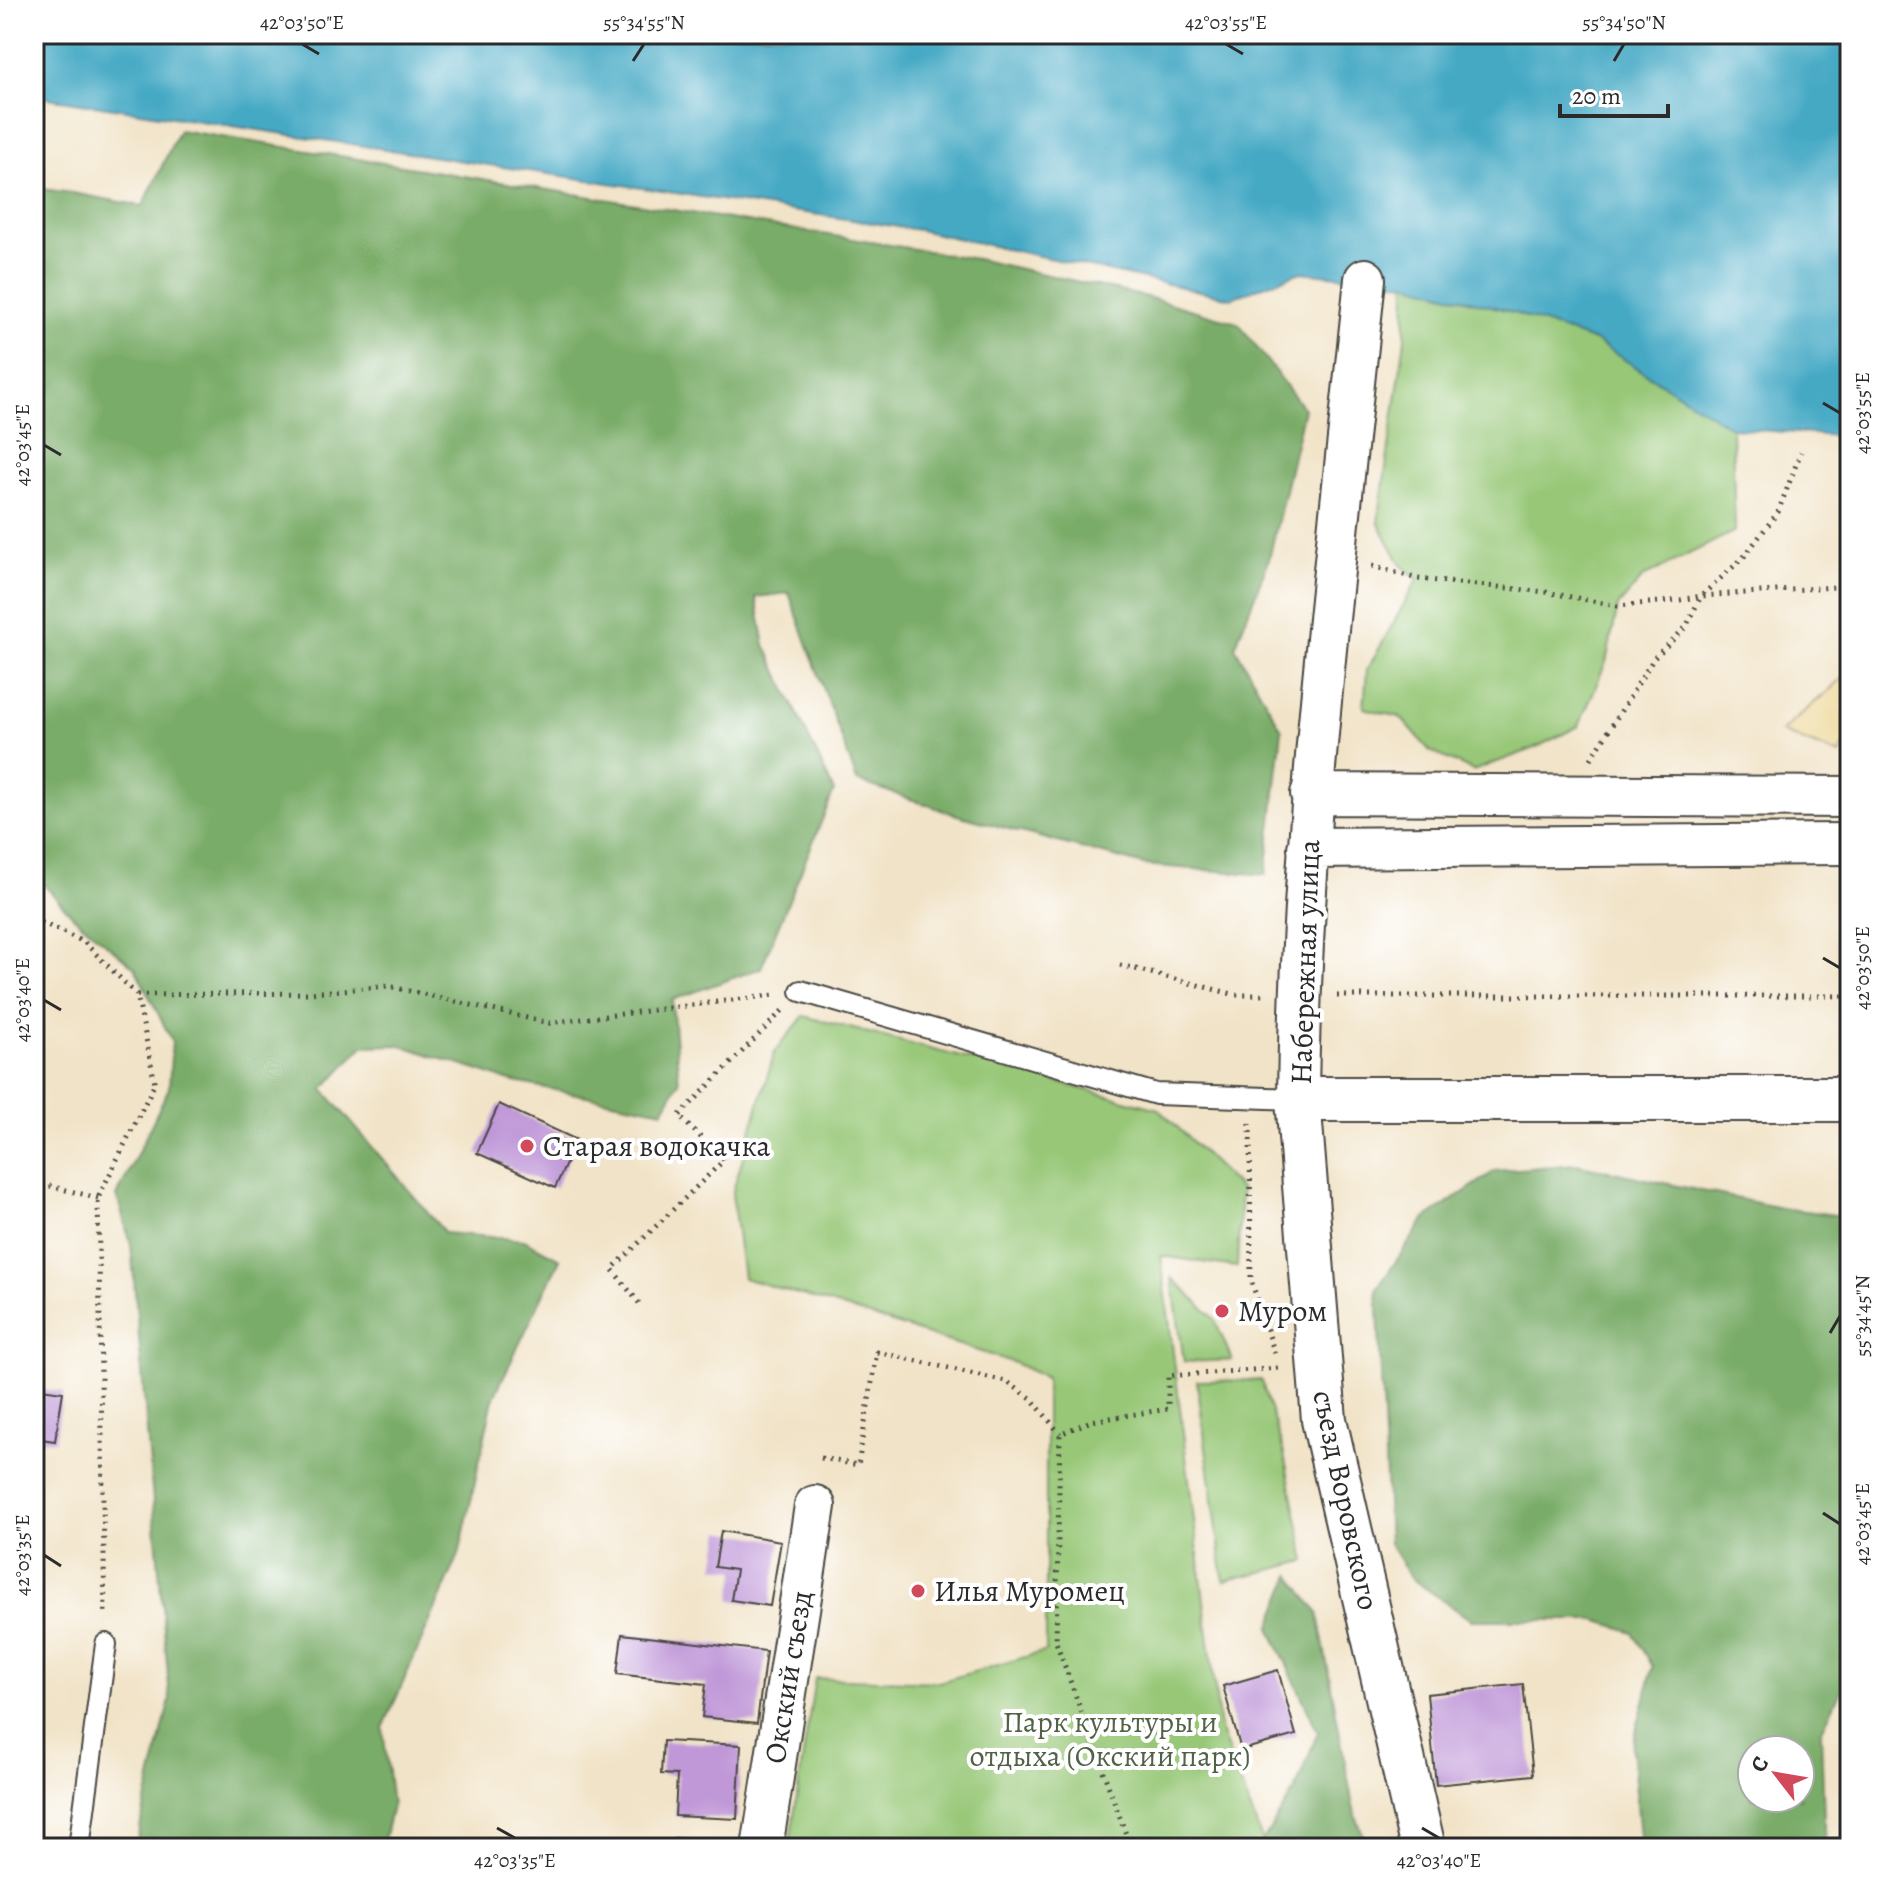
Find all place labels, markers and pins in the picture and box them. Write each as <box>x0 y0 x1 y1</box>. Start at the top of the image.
place label: Старая водокачка <box>543 1126 770 1166</box>
marker: Старая водокачка <box>518 1137 536 1155</box>
place label: Муром <box>1238 1291 1327 1331</box>
marker: Муром <box>1213 1302 1231 1320</box>
place label: Илья Муромец <box>934 1571 1125 1611</box>
marker: Илья Муромец <box>909 1582 927 1600</box>

